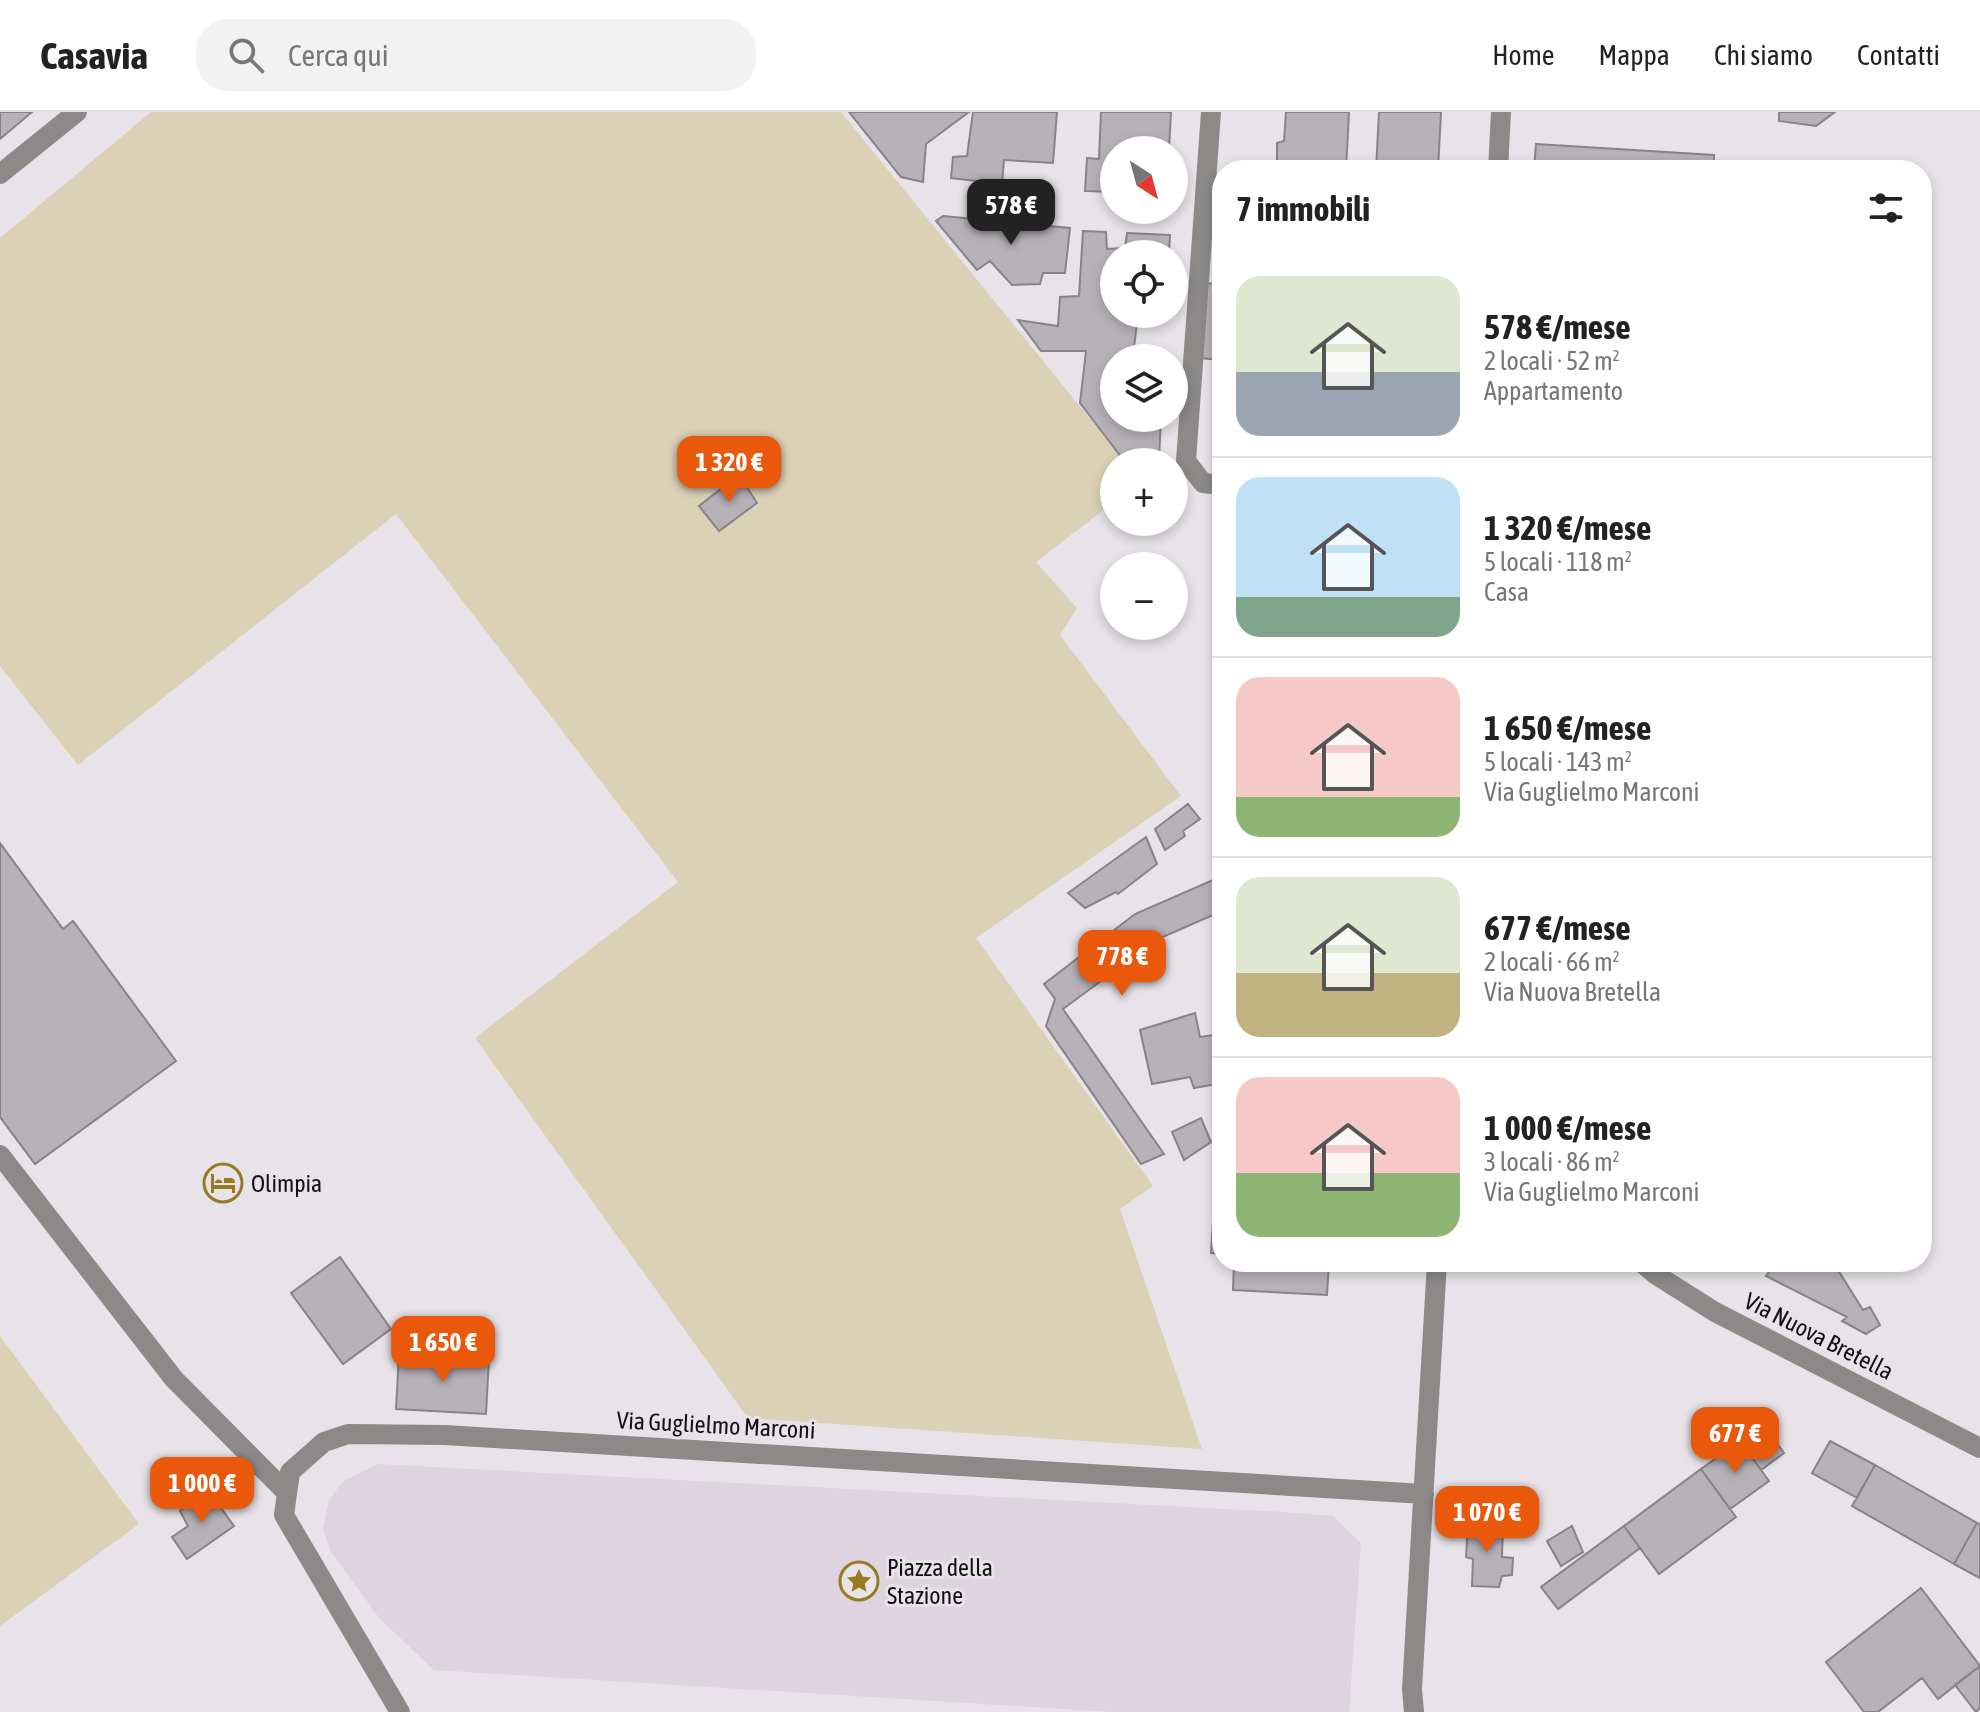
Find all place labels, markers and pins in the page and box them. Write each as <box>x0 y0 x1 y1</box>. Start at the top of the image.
pin: 578 € <box>955 179 1067 247</box>
pin: 1 320 € <box>655 436 803 504</box>
pin: 778 € <box>1066 930 1178 998</box>
hotel icon: Olimpia <box>202 1162 244 1204</box>
place label: Olimpia <box>251 1170 322 1197</box>
pin: 1 650 € <box>369 1316 517 1384</box>
pin: 677 € <box>1679 1407 1791 1475</box>
pin: 1 000 € <box>128 1457 276 1525</box>
pin: 1 070 € <box>1413 1486 1561 1554</box>
place label: Piazza della Stazione <box>887 1554 993 1609</box>
place icon: Piazza della Stazione <box>838 1560 880 1602</box>

